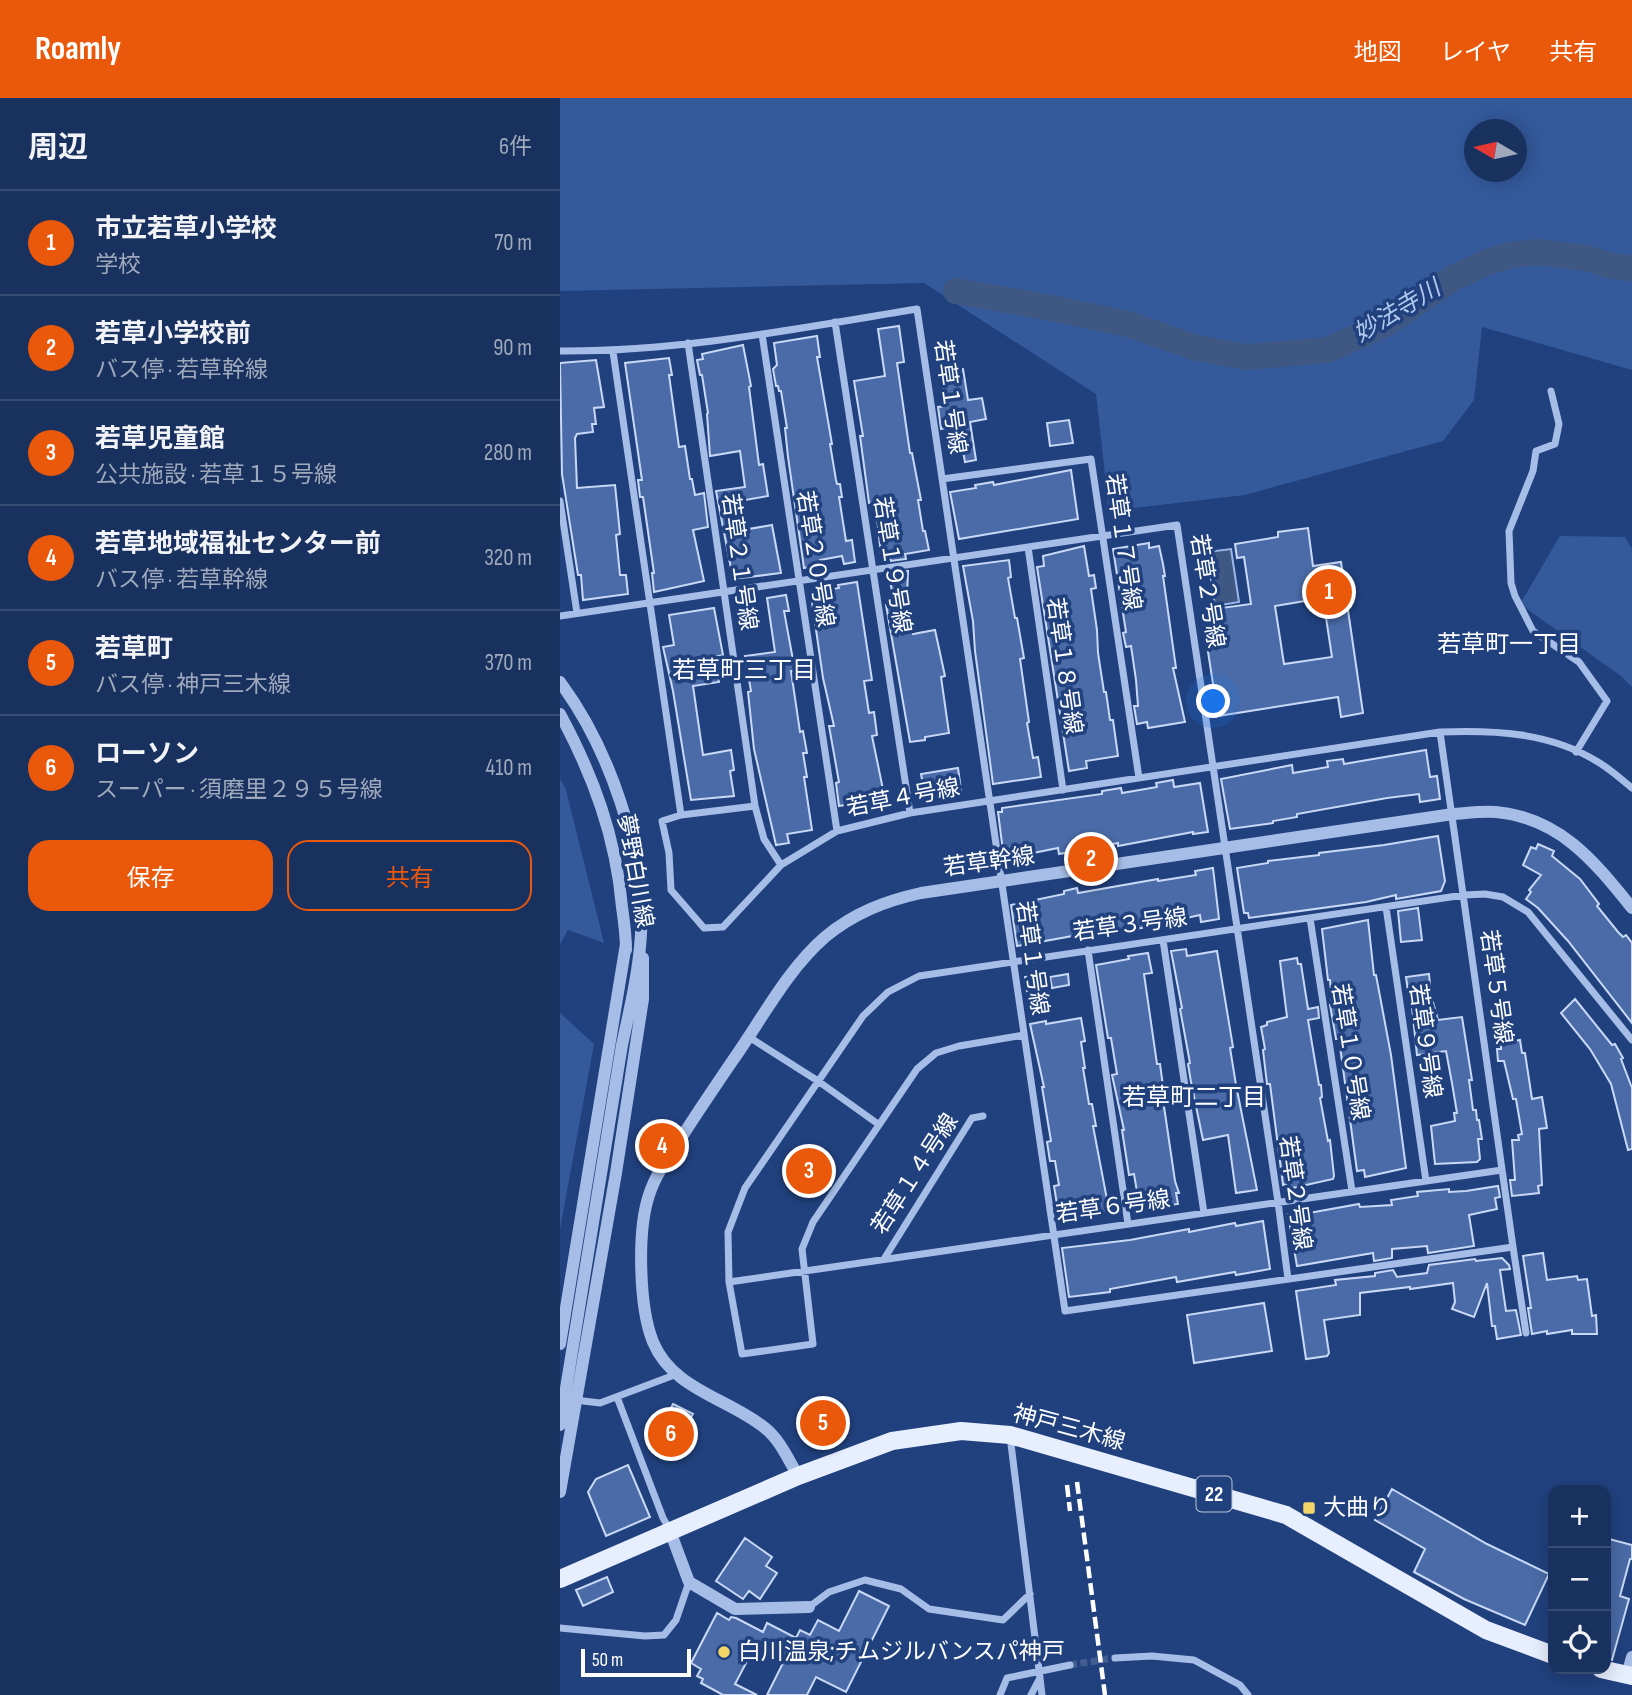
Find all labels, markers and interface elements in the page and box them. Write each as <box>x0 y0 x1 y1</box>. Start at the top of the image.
text: Roamly <box>35 29 121 69</box>
text: 地図 <box>1354 38 1402 67</box>
text: レイヤ <box>1440 38 1511 67</box>
text: 共有 <box>1549 38 1597 67</box>
north arrow <box>1464 119 1527 182</box>
text: 周辺 <box>28 130 88 166</box>
text: 6件 <box>499 133 532 161</box>
text: 市立若草小学校 <box>95 214 277 245</box>
text: 1 <box>46 229 56 257</box>
text: 70 m <box>494 229 532 257</box>
text: 学校 <box>95 251 141 279</box>
water label: 妙法寺川 <box>1348 272 1448 348</box>
text: 若草小学校前 <box>95 319 251 350</box>
text: 2 <box>46 334 56 362</box>
text: 90 m <box>493 334 532 362</box>
street label: 若草１号線 <box>928 338 972 456</box>
text: バス停 · 若草幹線 <box>95 356 268 384</box>
text: 若草児童館 <box>95 424 225 455</box>
text: 3 <box>46 439 56 467</box>
text: 280 m <box>484 439 532 467</box>
text: 公共施設 · 若草１５号線 <box>95 461 337 489</box>
street label: 若草１７号線 <box>1100 472 1146 612</box>
street label: 若草２０号線 <box>790 489 840 629</box>
street label: 若草２１号線 <box>716 492 762 632</box>
street label: 若草１９号線 <box>867 495 917 635</box>
text: 若草地域福祉センター前 <box>95 529 381 560</box>
street label: 若草２号線 <box>1184 532 1230 650</box>
text: 4 <box>46 544 56 572</box>
text: 320 m <box>484 544 532 572</box>
text: バス停 · 若草幹線 <box>95 566 268 594</box>
pin: 1 <box>1306 566 1352 618</box>
street label: 若草１８号線 <box>1041 596 1087 736</box>
district label: 若草町一丁目 <box>1437 630 1581 659</box>
text: 若草町 <box>95 634 173 665</box>
text: 5 <box>46 649 56 677</box>
text: 370 m <box>485 649 532 677</box>
district label: 若草町三丁目 <box>672 656 816 685</box>
text: バス停 · 神戸三木線 <box>95 671 291 699</box>
your location <box>1196 684 1230 718</box>
text: ローソン <box>95 739 199 770</box>
text: 6 <box>46 754 56 782</box>
text: 410 m <box>486 754 532 782</box>
street label: 若草４号線 <box>844 773 962 823</box>
text: スーパー · 須磨里２９５号線 <box>95 776 383 804</box>
street label: 夢野白川線 <box>611 812 659 930</box>
pin: 2 <box>1068 833 1114 885</box>
button: 保存 <box>28 840 273 911</box>
button: 共有 <box>287 840 532 911</box>
street label: 若草幹線 <box>941 842 1037 882</box>
street label: 若草１号線 <box>1010 899 1054 1017</box>
street label: 若草３号線 <box>1071 903 1189 947</box>
street label: 若草５号線 <box>1474 928 1518 1046</box>
street label: 若草１０号線 <box>1325 982 1375 1122</box>
street label: 若草９号線 <box>1403 982 1447 1100</box>
district label: 若草町二丁目 <box>1122 1083 1266 1112</box>
street label: 若草１４号線 <box>866 1109 964 1239</box>
pin: 4 <box>639 1120 685 1172</box>
street label: 若草２号線 <box>1273 1134 1317 1252</box>
pin: 3 <box>786 1145 832 1197</box>
street label: 若草６号線 <box>1054 1185 1172 1229</box>
pin: 5 <box>800 1397 846 1449</box>
street label: 神戸三木線 <box>1010 1400 1128 1456</box>
pin: 6 <box>648 1408 694 1460</box>
road number: 22 <box>1196 1476 1232 1512</box>
map controls <box>1548 1485 1611 1674</box>
button: + <box>1548 1485 1611 1548</box>
place label: 大曲り <box>1323 1494 1392 1522</box>
marker: 大曲り <box>1301 1500 1317 1516</box>
button: − <box>1548 1548 1611 1611</box>
button: locate <box>1548 1611 1611 1674</box>
place label: 白川温泉;チムジルバンスパ神戸 <box>738 1638 1065 1666</box>
marker: 白川温泉;チムジルバンスパ神戸 <box>716 1644 732 1660</box>
scale bar <box>581 1646 691 1678</box>
text: 50 m <box>592 1649 623 1672</box>

